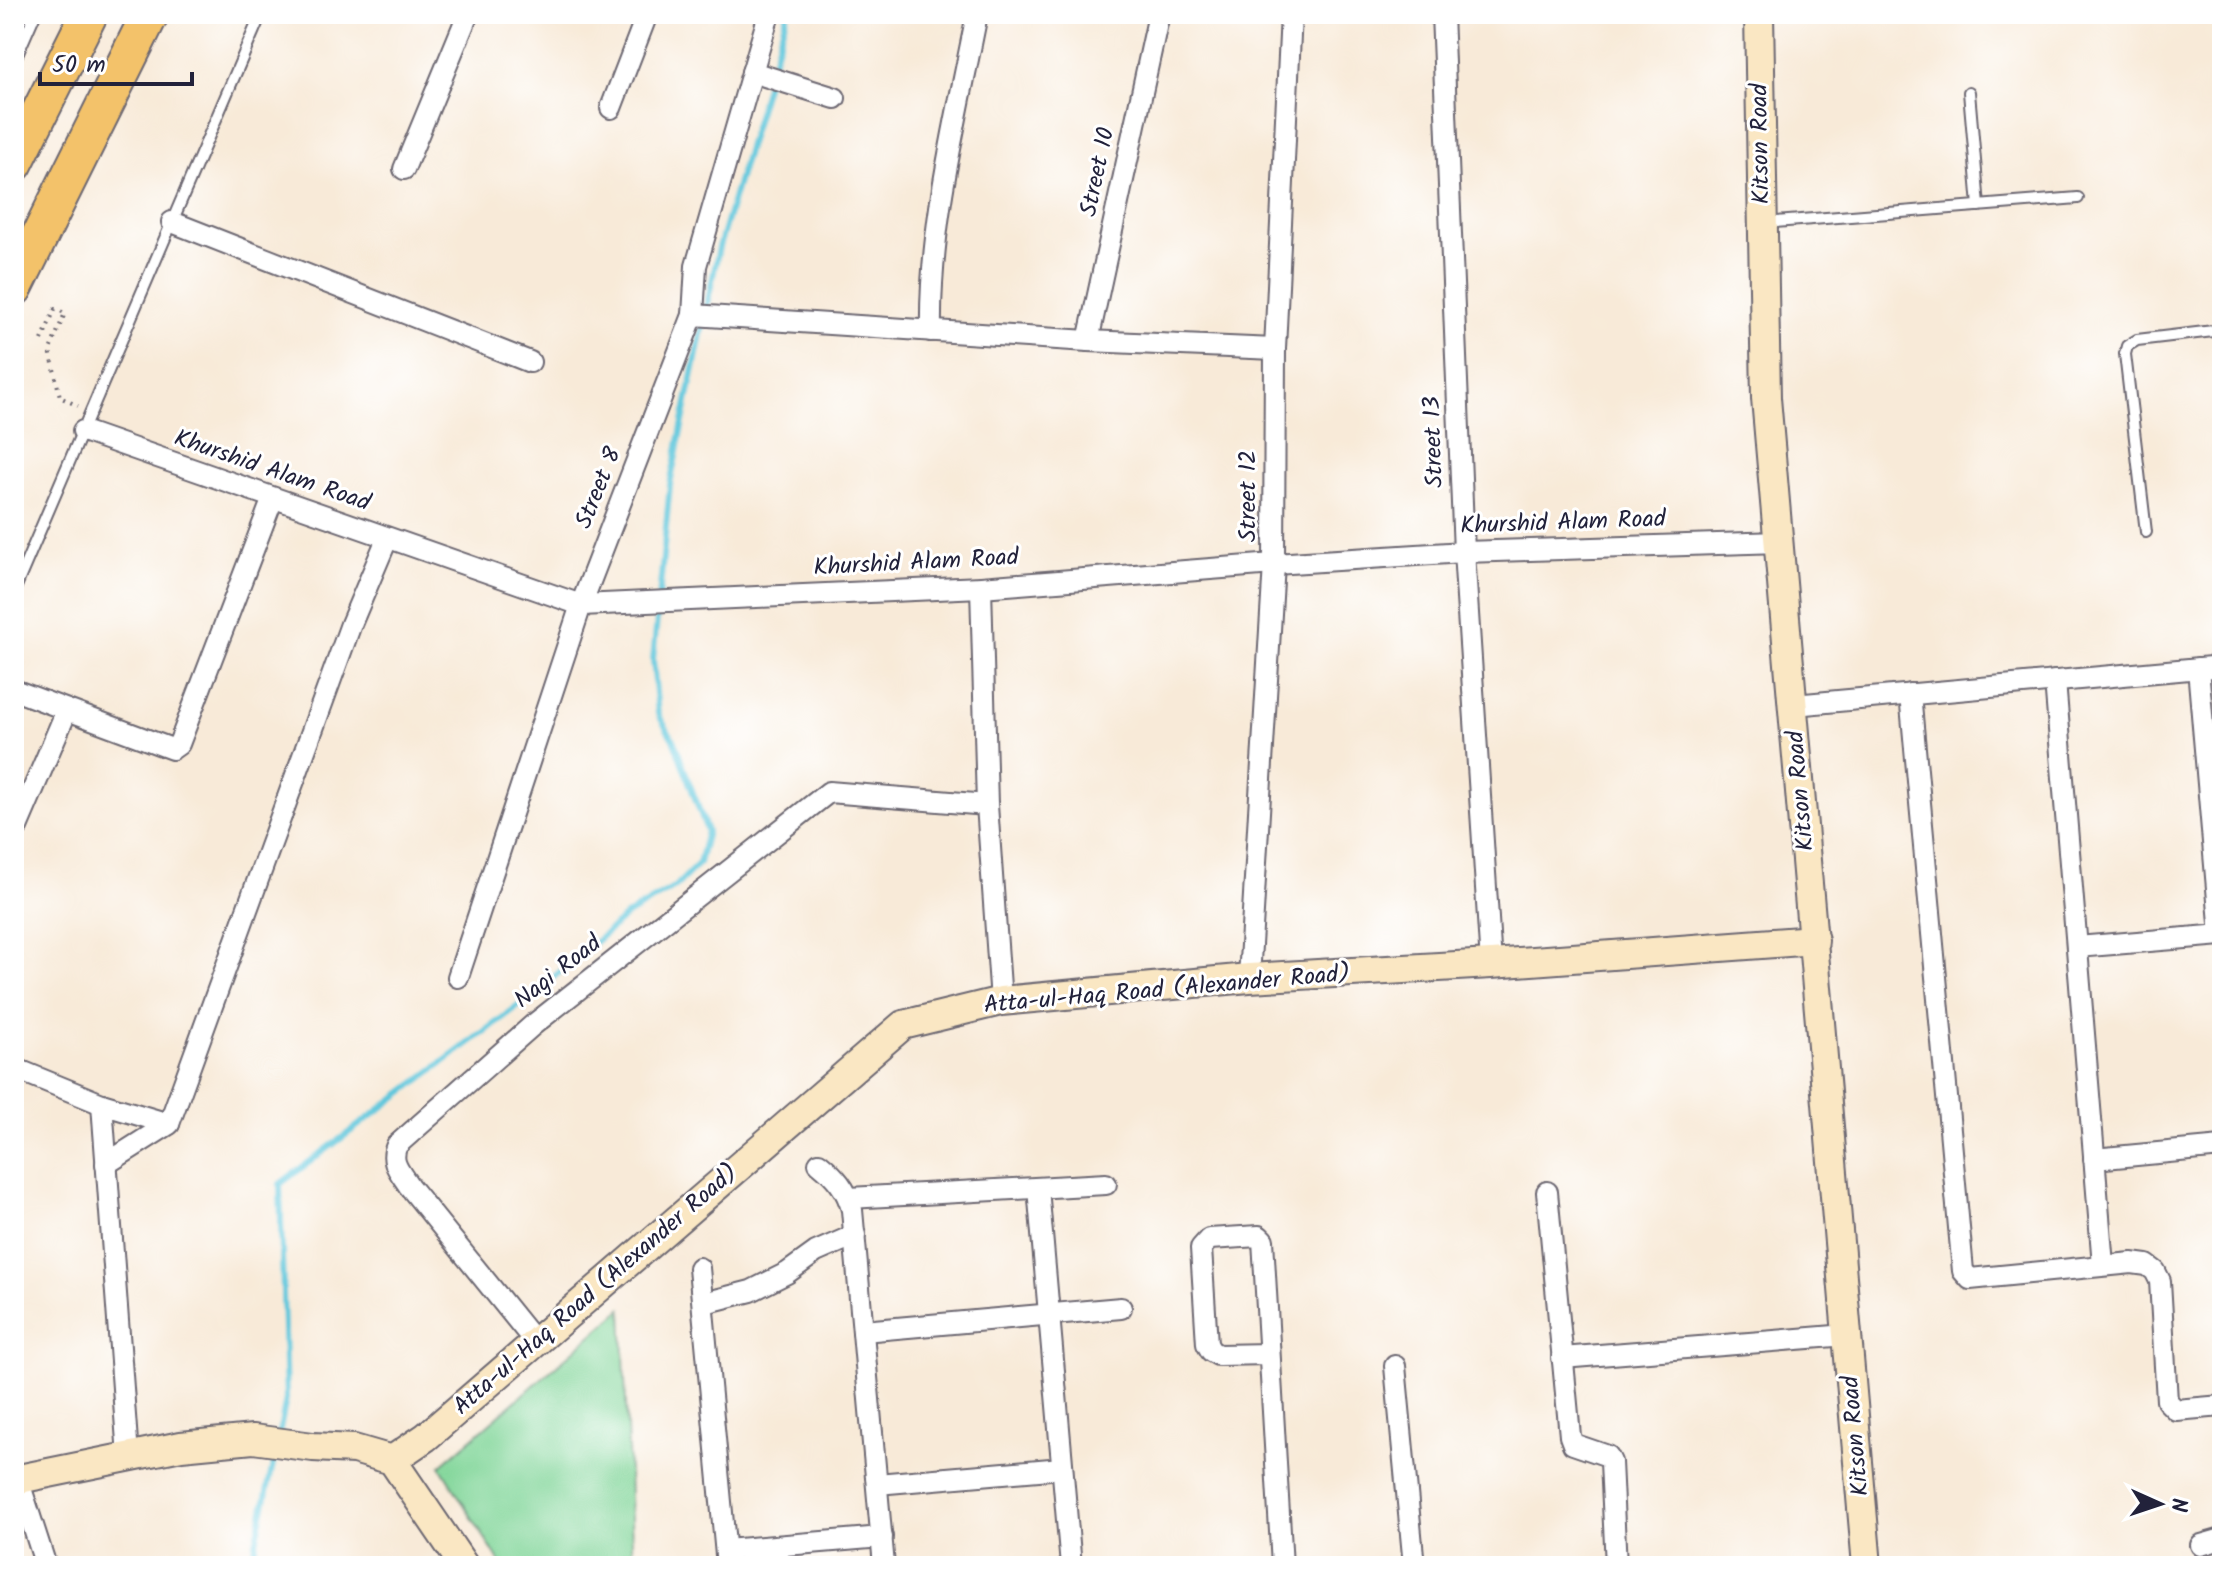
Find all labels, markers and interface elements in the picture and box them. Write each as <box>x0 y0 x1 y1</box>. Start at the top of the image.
scale bar <box>40 36 192 86</box>
text: 50 m <box>52 46 106 85</box>
street label: Kitson Road <box>1740 82 1782 205</box>
street label: Street 10 <box>1070 124 1126 220</box>
street label: Street 13 <box>1413 395 1455 489</box>
street label: Khurshid Alam Road <box>168 419 376 523</box>
street label: Street 8 <box>565 441 633 535</box>
street label: Street 12 <box>1229 450 1268 542</box>
street label: Khurshid Alam Road <box>1460 500 1667 546</box>
street label: Khurshid Alam Road <box>812 538 1021 588</box>
street label: Kitson Road <box>1776 728 1826 853</box>
street label: Nagi Road <box>506 924 611 1019</box>
street label: Atta-ul-Haq Road (Alexander Road) <box>982 955 1352 1025</box>
street label: Atta-ul-Haq Road (Alexander Road) <box>444 1155 748 1425</box>
street label: Kitson Road <box>1831 1373 1881 1498</box>
north arrow <box>2120 1464 2200 1544</box>
text: N <box>2160 1497 2195 1513</box>

